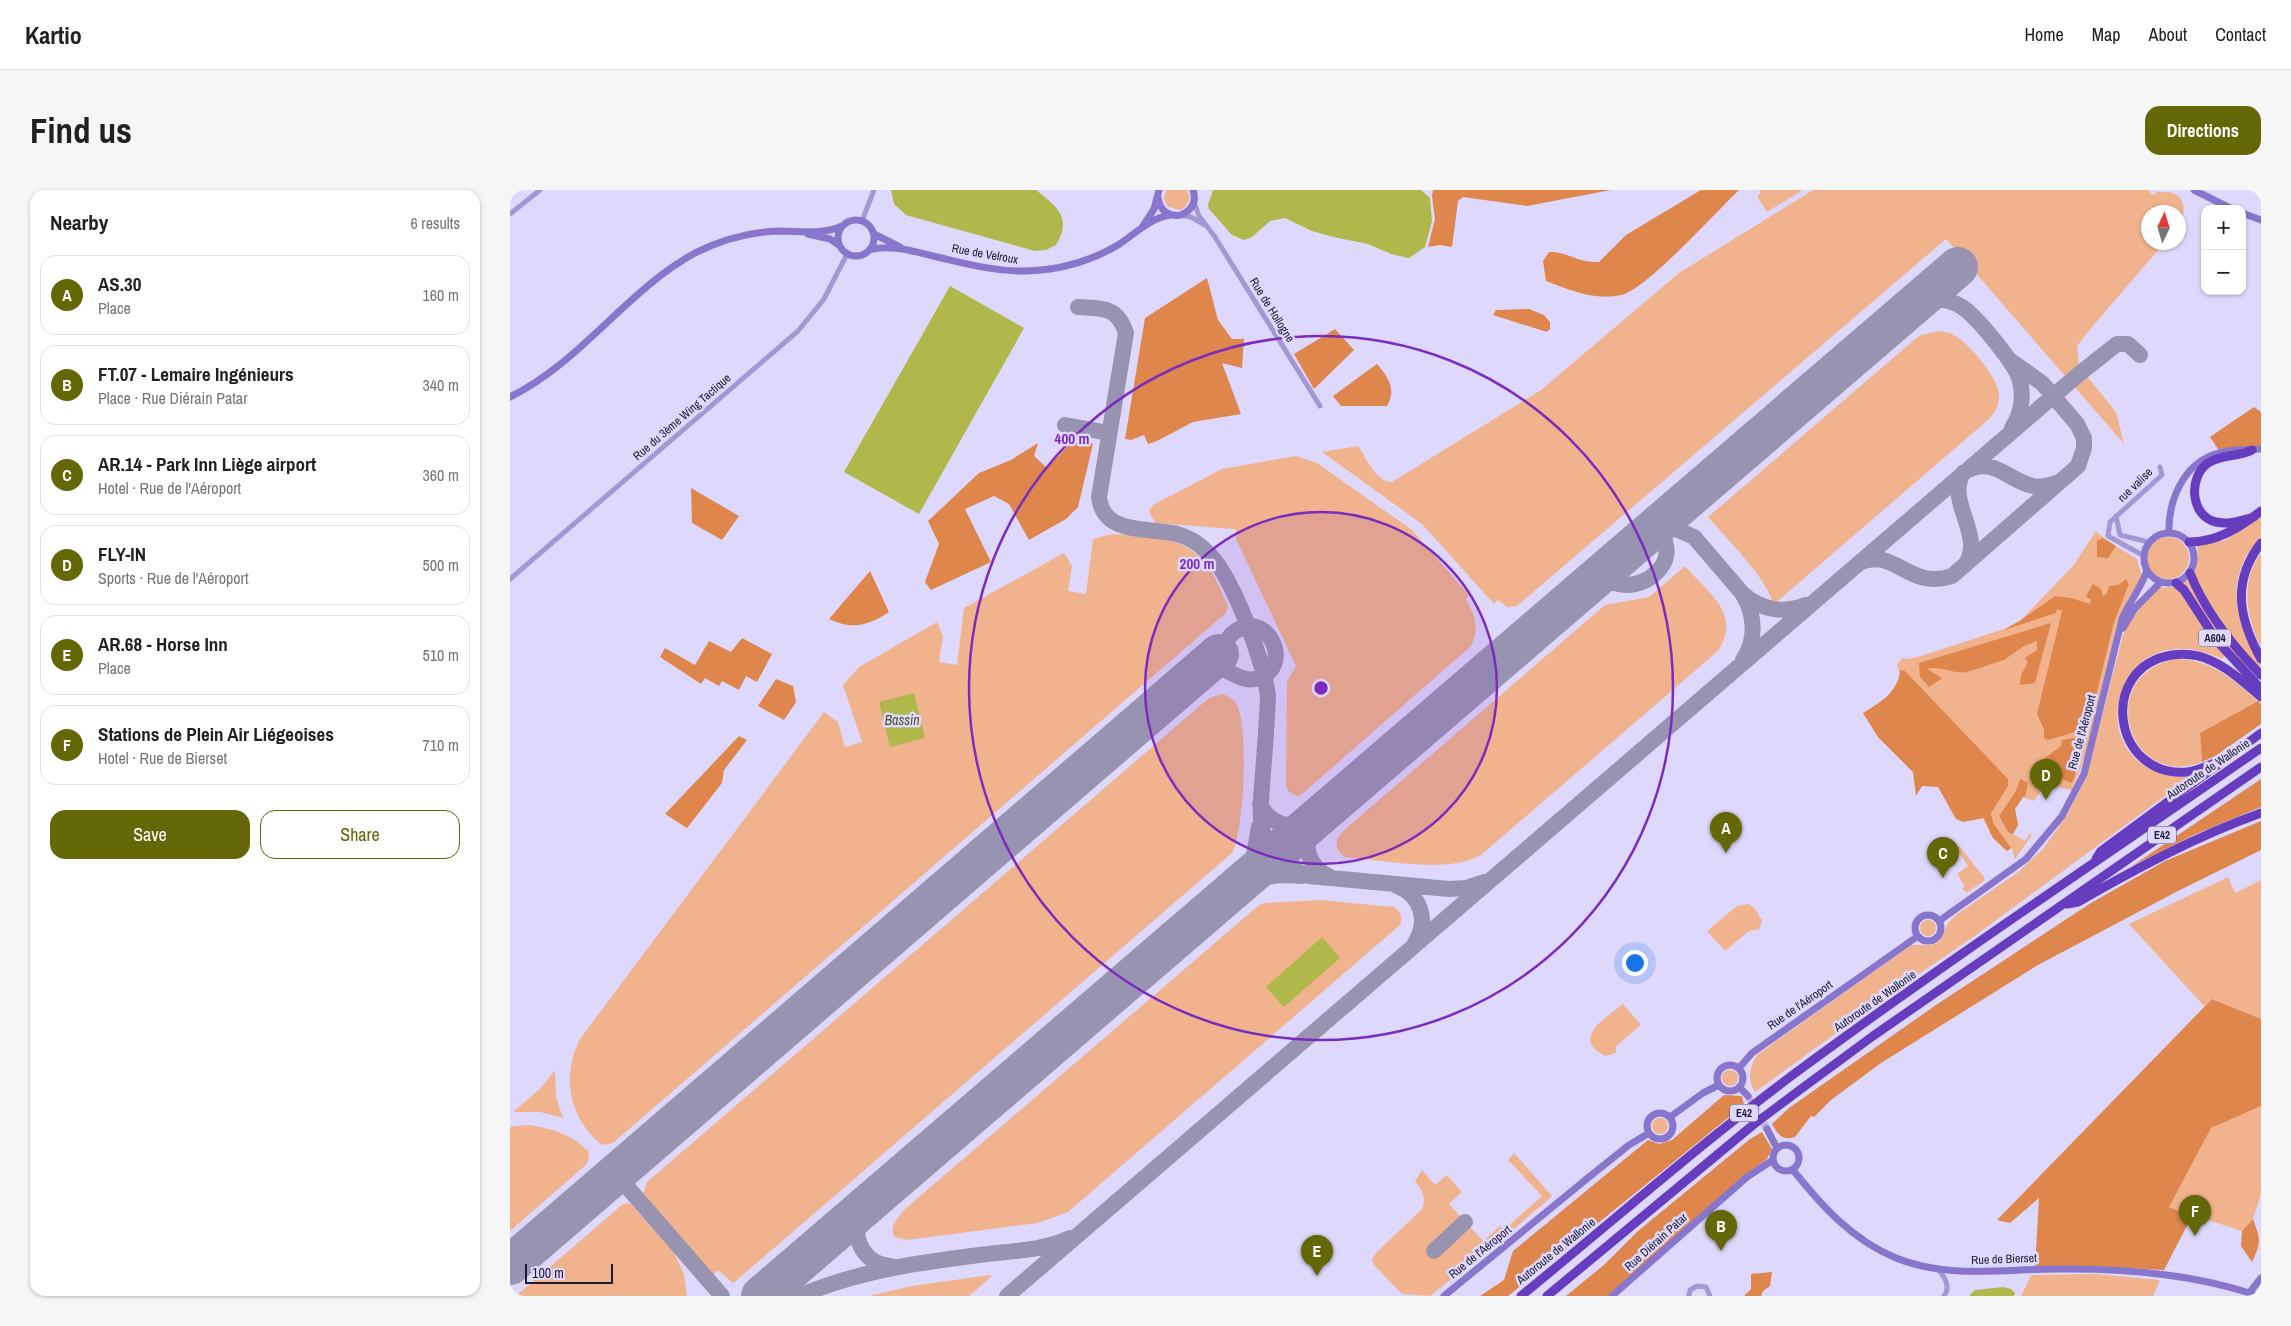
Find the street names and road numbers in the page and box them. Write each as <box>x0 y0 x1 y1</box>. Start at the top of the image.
street label: Rue de Velroux <box>950 240 1020 268</box>
street label: Rue de Hollogne <box>1246 275 1298 345</box>
street label: Rue du 3ème Wing Tactique <box>630 370 734 464</box>
street label: rue valise <box>2114 464 2156 506</box>
road number: A604 <box>2199 629 2231 646</box>
street label: Rue de l'Aéroport <box>2064 693 2100 771</box>
street label: Autoroute de Wallonie <box>2162 735 2253 803</box>
road number: E42 <box>2148 826 2176 844</box>
street label: Autoroute de Wallonie <box>1830 967 1919 1036</box>
street label: Rue de l'Aéroport <box>1764 976 1836 1033</box>
road number: E42 <box>1730 1104 1758 1121</box>
street label: Rue Diérain Patar <box>1621 1209 1691 1274</box>
street label: Autoroute de Wallonie <box>1512 1214 1599 1288</box>
street label: Rue de l'Aéroport <box>1445 1222 1515 1282</box>
street label: Rue de Bierset <box>1971 1250 2037 1268</box>

